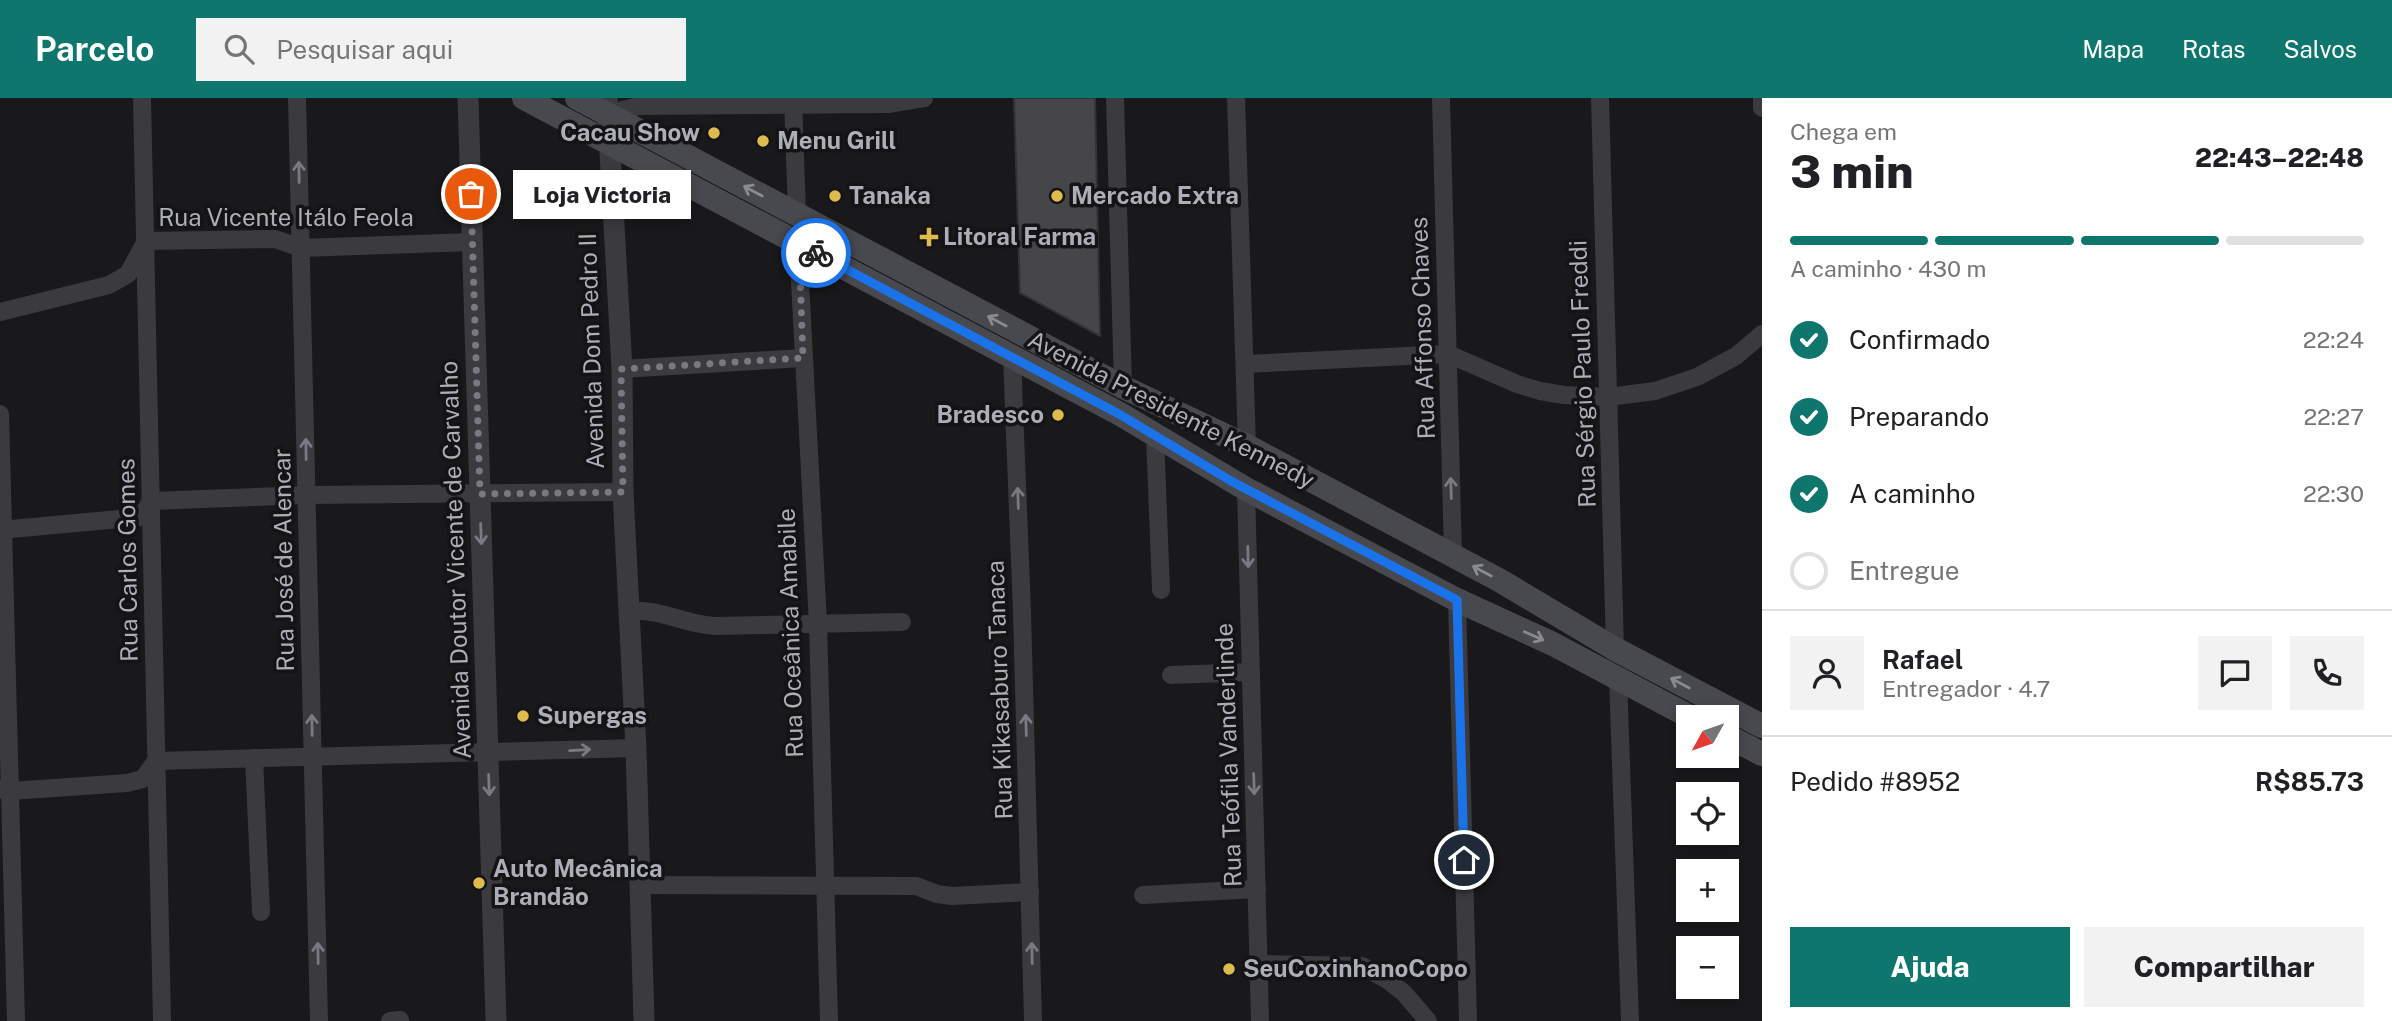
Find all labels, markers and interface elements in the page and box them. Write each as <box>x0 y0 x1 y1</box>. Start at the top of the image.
search box <box>196 18 686 81</box>
text: Parcelo <box>35 30 154 68</box>
icon: search <box>220 30 258 68</box>
text: Pesquisar aqui <box>276 34 453 65</box>
text: Mapa <box>2082 35 2144 63</box>
text: Rotas <box>2182 35 2245 63</box>
text: Salvos <box>2283 35 2357 63</box>
place label: Cacau Show <box>560 118 700 146</box>
text: Chega em <box>1790 118 1897 145</box>
marker: Cacau Show <box>706 125 722 141</box>
place label: Menu Grill <box>777 126 896 154</box>
marker: Menu Grill <box>755 133 771 149</box>
text: 22:43–22:48 <box>2195 142 2364 173</box>
text: 3 min <box>1790 144 1914 198</box>
one-way arrow <box>293 161 306 184</box>
pin <box>441 164 501 224</box>
callout: Loja Victoria <box>513 170 692 218</box>
icon: bag <box>452 175 490 213</box>
text: Loja Victoria <box>533 181 671 208</box>
place label: Tanaka <box>849 181 931 209</box>
place label: Mercado Extra <box>1071 181 1239 209</box>
one-way arrow <box>743 184 763 198</box>
marker: Tanaka <box>827 188 843 204</box>
marker: Mercado Extra <box>1049 188 1065 204</box>
street label: Rua Vicente Itálo Feola <box>158 203 414 231</box>
street label: Rua Affonso Chaves <box>1404 216 1440 440</box>
courier <box>781 218 851 288</box>
place label: Litoral Farma <box>943 222 1096 250</box>
marker: Litoral Farma <box>921 229 937 245</box>
street label: Avenida Dom Pedro II <box>573 233 609 470</box>
icon: bike <box>797 234 835 272</box>
street label: Rua Sérgio Paulo Freddi <box>1563 240 1601 508</box>
text: A caminho · 430 m <box>1790 255 1986 282</box>
one-way arrow <box>987 313 1008 327</box>
icon: check <box>1790 321 1828 359</box>
text: Confirmado <box>1849 324 1990 355</box>
street label: Avenida Presidente Kennedy <box>1024 325 1319 494</box>
text: 22:24 <box>2303 326 2364 353</box>
street label: Avenida Doutor Vicente de Carvalho <box>434 361 476 759</box>
icon: check <box>1790 398 1828 436</box>
place label: Bradesco <box>936 400 1044 428</box>
text: Preparando <box>1849 401 1989 432</box>
text: 22:27 <box>2303 403 2364 430</box>
marker: Bradesco <box>1050 407 1066 423</box>
one-way arrow <box>299 438 313 461</box>
street label: Rua José de Alencar <box>267 448 299 672</box>
street label: Rua Carlos Gomes <box>111 458 143 662</box>
icon: check <box>1790 475 1828 513</box>
one-way arrow <box>1445 476 1458 499</box>
text: A caminho <box>1849 478 1976 509</box>
text: 22:30 <box>2303 480 2364 507</box>
one-way arrow <box>1011 487 1024 510</box>
street label: Rua Oceânica Amabile <box>772 508 808 758</box>
one-way arrow <box>474 522 488 545</box>
one-way arrow <box>1241 545 1255 568</box>
text: Entregue <box>1849 555 1960 586</box>
street label: Rua Kikasaburo Tanaca <box>980 560 1018 820</box>
one-way arrow <box>1472 564 1493 577</box>
street label: Rua Teófila Vanderlinde <box>1209 623 1247 887</box>
one-way arrow <box>1523 630 1544 643</box>
button: person <box>1790 636 1864 710</box>
button: chat <box>2198 636 2272 710</box>
button: phone <box>2290 636 2364 710</box>
text: Rafael <box>1882 644 1963 675</box>
text: Entregador · 4.7 <box>1882 675 2050 702</box>
one-way arrow <box>1670 676 1691 689</box>
place label: Supergas <box>537 701 647 729</box>
north arrow <box>1676 705 1740 768</box>
map controls <box>1676 705 1739 999</box>
marker: Supergas <box>515 708 531 724</box>
one-way arrow <box>305 714 319 737</box>
one-way arrow <box>1019 714 1032 737</box>
one-way arrow <box>569 744 592 757</box>
text: Pedido #8952 <box>1790 766 1960 797</box>
text: R$85.73 <box>2255 766 2364 797</box>
one-way arrow <box>1247 773 1261 796</box>
one-way arrow <box>482 774 495 797</box>
button: locate <box>1676 782 1739 845</box>
pin <box>1434 830 1494 890</box>
icon: home <box>1445 841 1483 879</box>
place label: Auto Mecânica Brandão <box>493 854 663 910</box>
button: + <box>1676 859 1739 922</box>
marker: Auto Mecânica Brandão <box>471 875 487 891</box>
button: Ajuda <box>1790 927 2070 1007</box>
button: Compartilhar <box>2084 927 2364 1007</box>
button: − <box>1676 936 1739 999</box>
one-way arrow <box>311 942 324 965</box>
one-way arrow <box>1025 942 1038 965</box>
place label: SeuCoxinhanoCopo <box>1243 954 1468 982</box>
marker: SeuCoxinhanoCopo <box>1221 961 1237 977</box>

